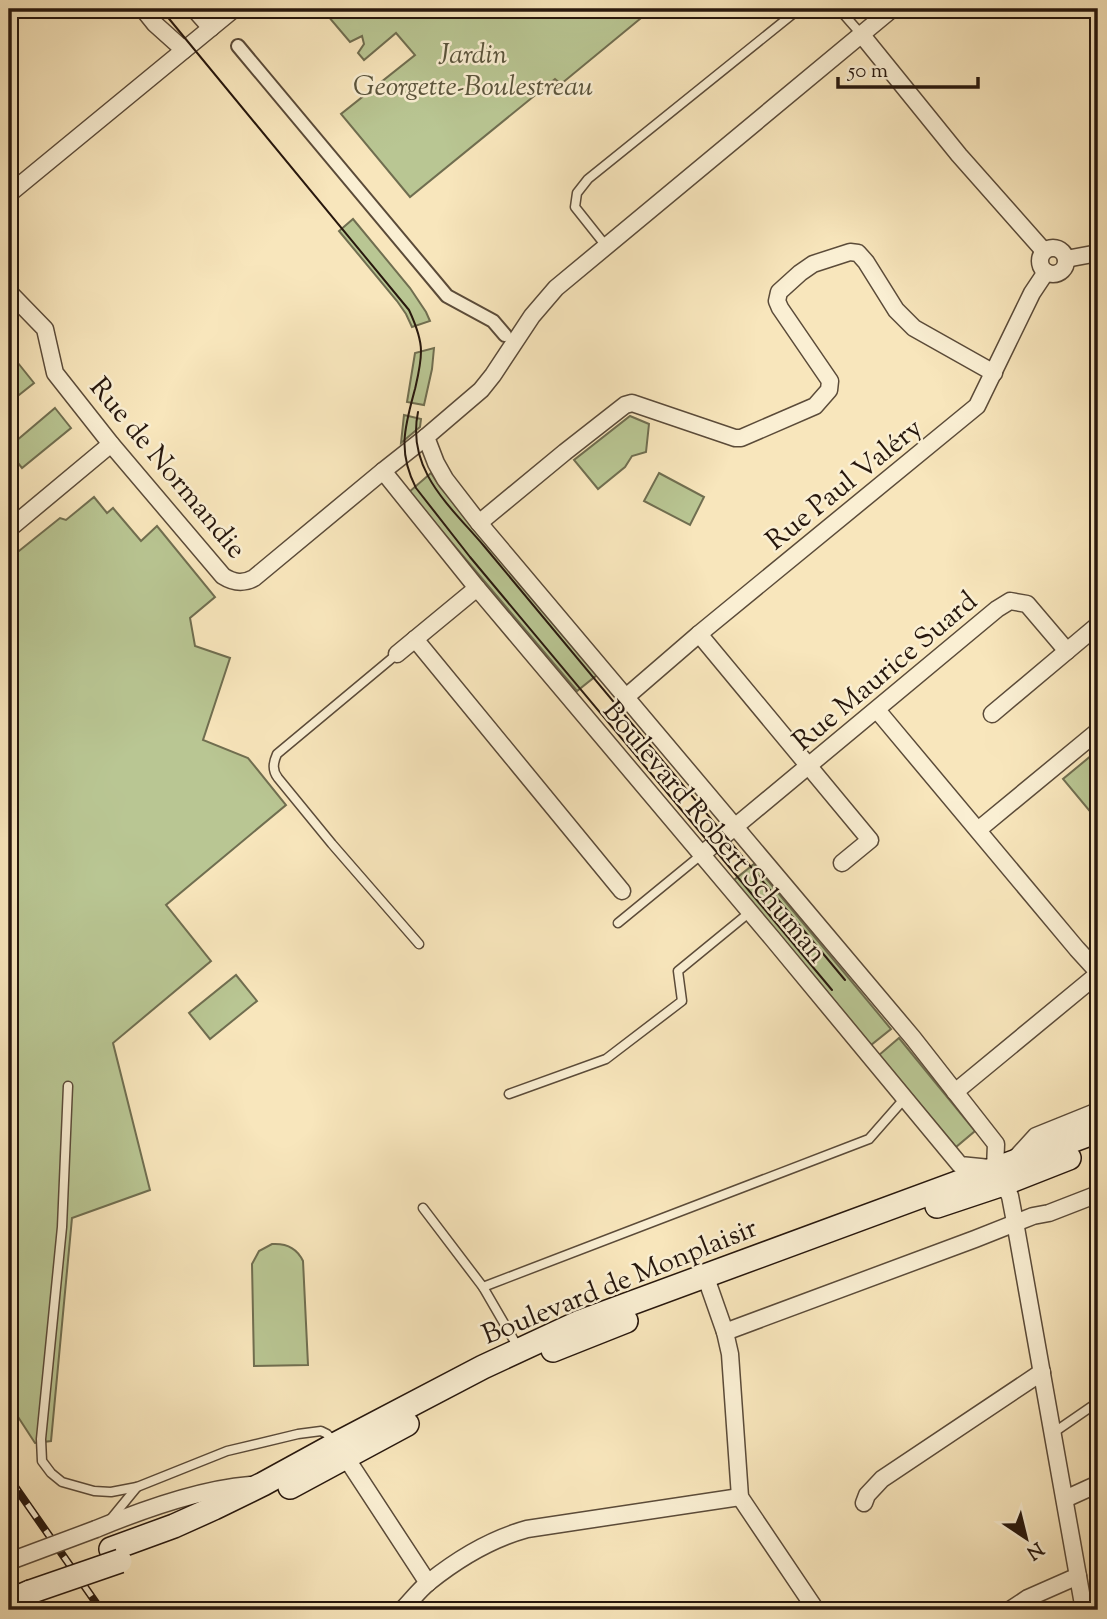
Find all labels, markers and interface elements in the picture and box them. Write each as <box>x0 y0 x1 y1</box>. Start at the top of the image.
park label: Jardin Georgette-Boulestreau <box>353 36 593 108</box>
scale bar <box>838 46 978 90</box>
text: 50 m <box>847 57 888 87</box>
street label: Rue de Normandie <box>79 370 255 568</box>
street label: Rue Paul Valéry <box>758 410 932 561</box>
street label: Rue Maurice Suard <box>785 583 987 762</box>
street label: Boulevard Robert Schuman <box>592 693 836 973</box>
street label: Boulevard de Monplaisir <box>477 1209 764 1356</box>
north arrow <box>992 1504 1062 1574</box>
text: N <box>1020 1534 1048 1565</box>

